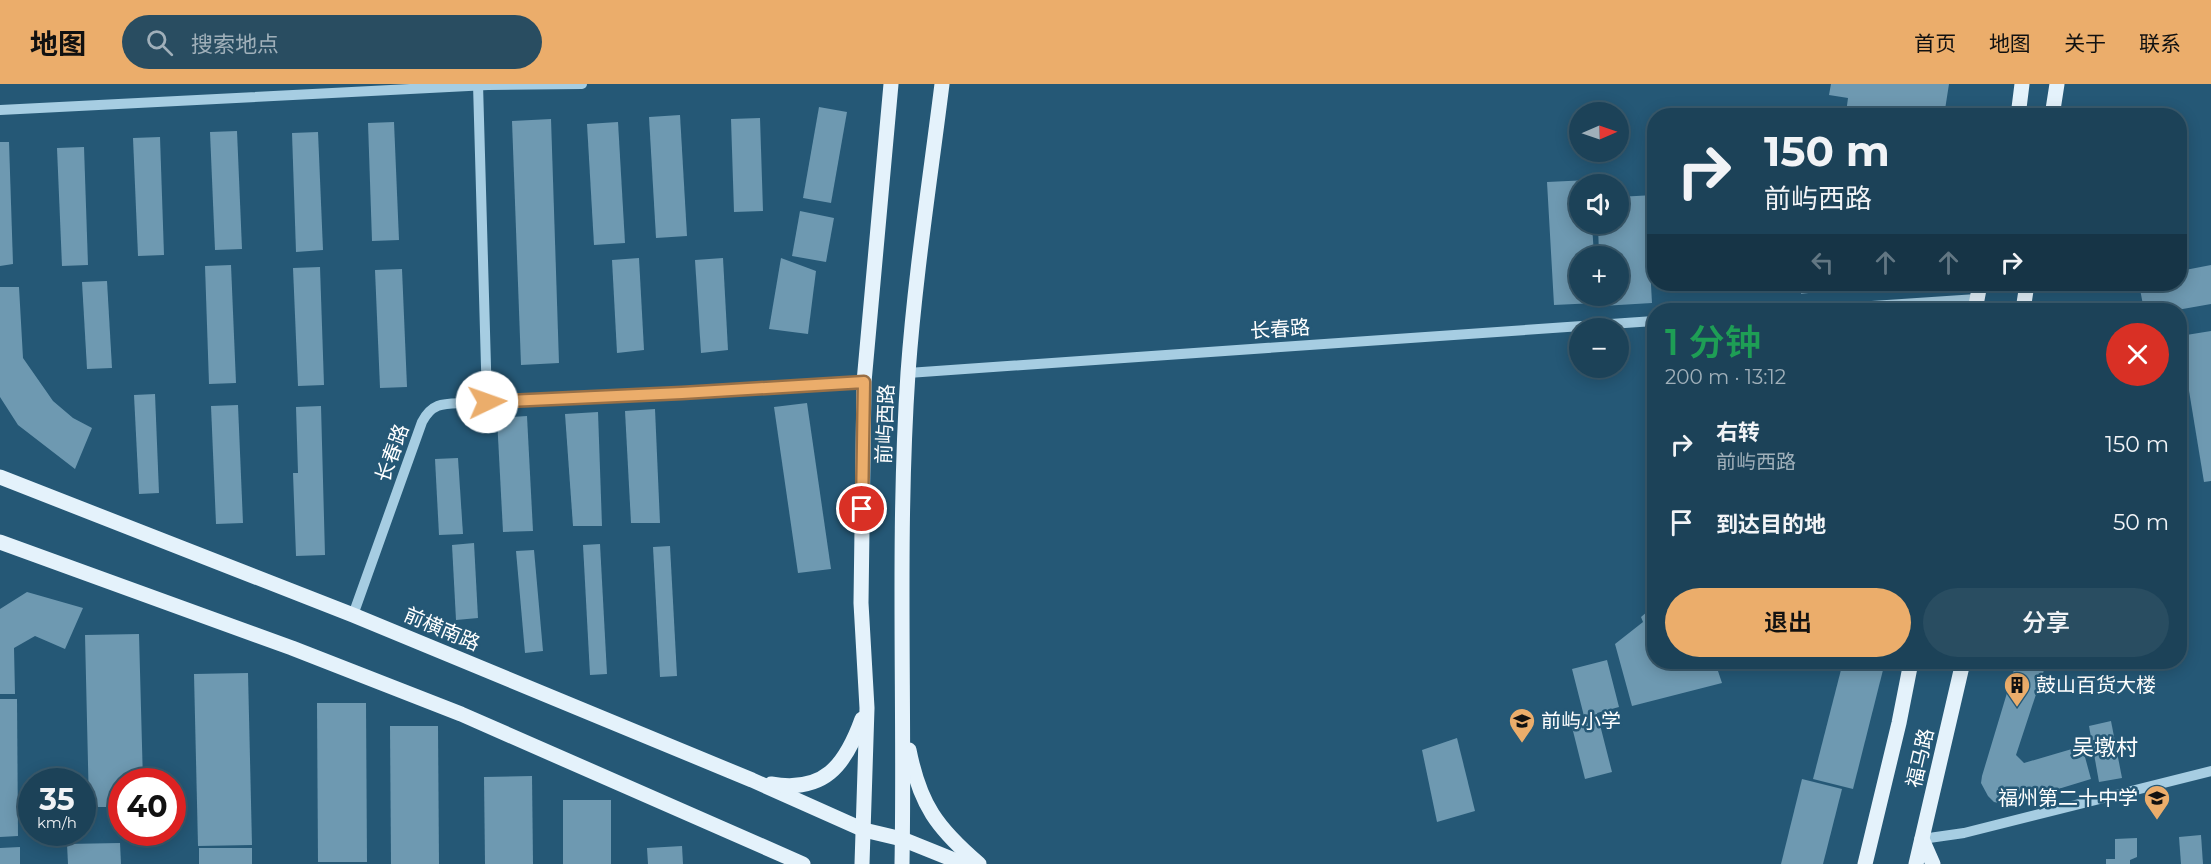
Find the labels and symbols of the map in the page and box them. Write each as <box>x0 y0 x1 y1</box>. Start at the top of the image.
north arrow <box>1569 102 1629 162</box>
street label: 长春路 <box>1249 315 1311 343</box>
position arrow <box>455 370 519 434</box>
street label: 前屿西路 <box>872 384 898 464</box>
street label: 长春路 <box>370 421 414 485</box>
pin <box>836 483 887 534</box>
street label: 前横南路 <box>400 602 484 656</box>
building icon: 鼓山百货大楼 <box>2002 670 2032 708</box>
place label: 鼓山百货大楼 <box>2036 673 2156 697</box>
school or university icon: 前屿小学 <box>1507 706 1537 744</box>
place label: 前屿小学 <box>1541 709 1621 733</box>
street label: 福马路 <box>1902 726 1938 790</box>
district label: 吴墩村 <box>2072 734 2138 761</box>
speed limit sign: 40 <box>108 768 186 846</box>
school or university icon: 福州第二十中学 <box>2142 783 2172 821</box>
place label: 福州第二十中学 <box>1998 786 2138 810</box>

